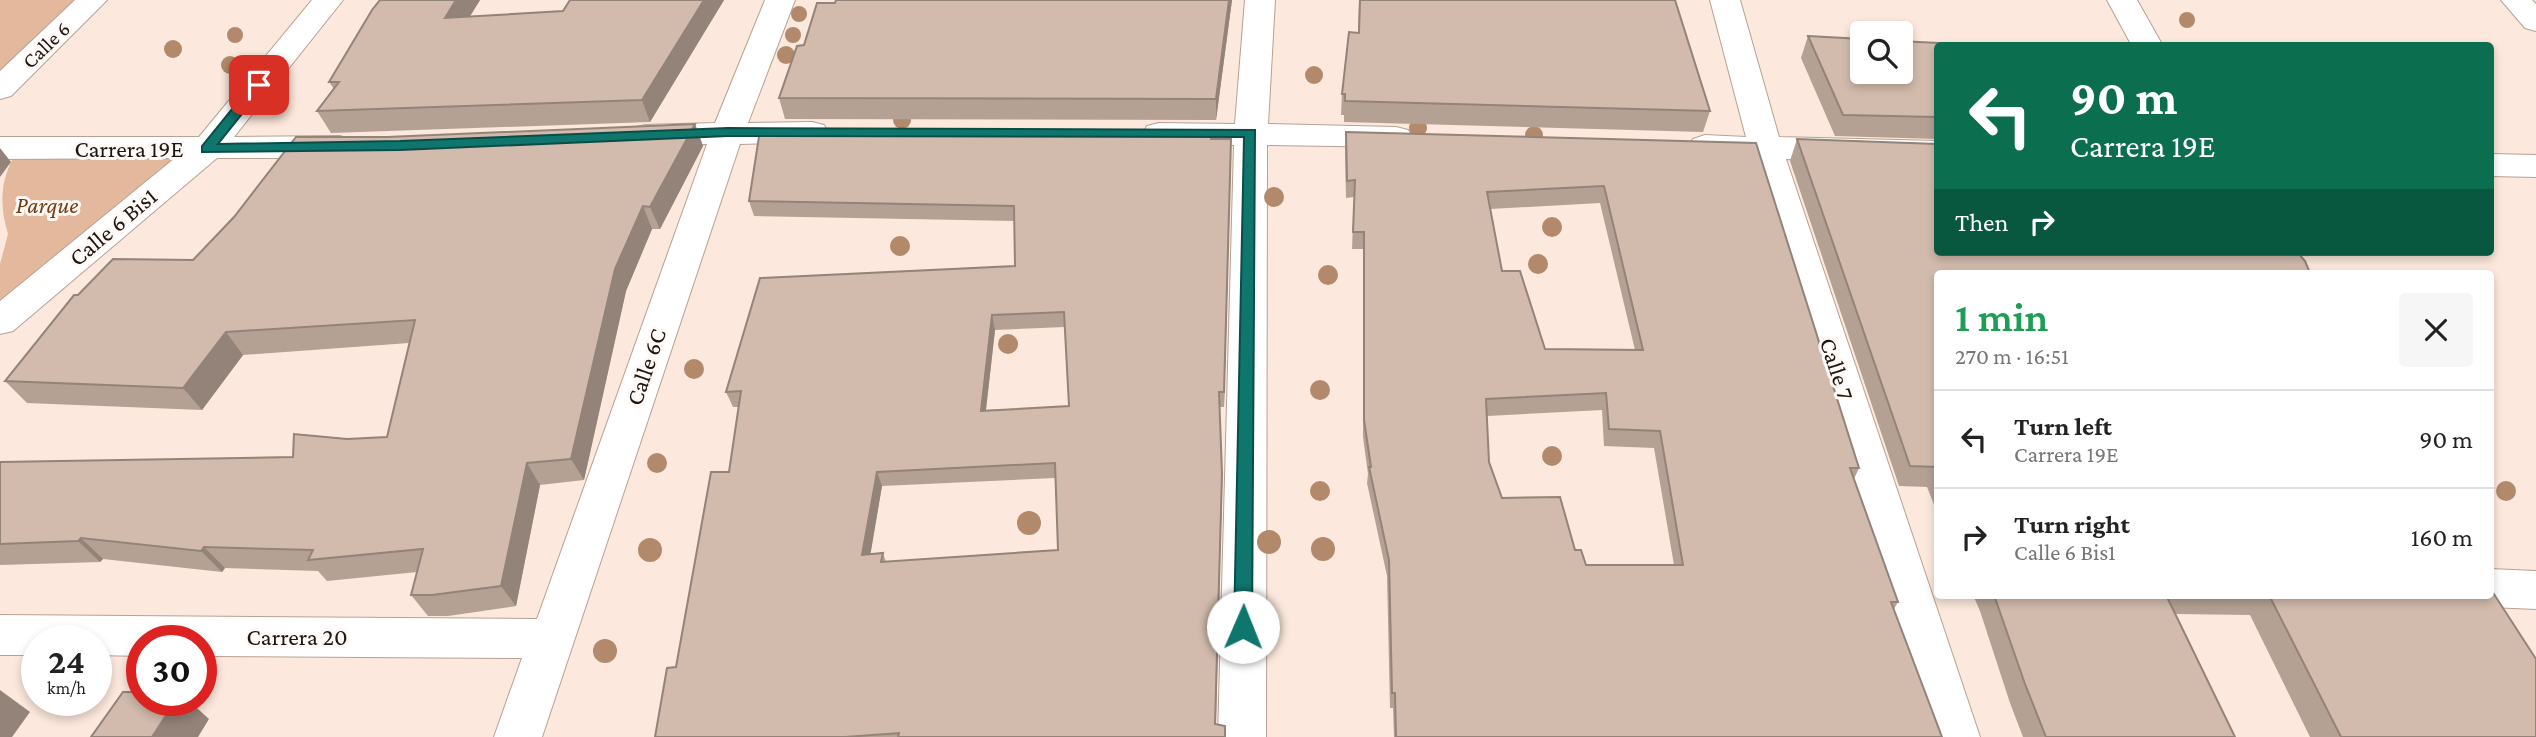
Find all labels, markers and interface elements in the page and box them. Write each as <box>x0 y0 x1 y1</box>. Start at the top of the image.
street label: Calle 6 <box>17 17 75 73</box>
map controls <box>1850 21 1913 84</box>
button: search <box>1850 21 1913 84</box>
pin <box>229 55 289 115</box>
icon: arrive <box>240 66 278 104</box>
icon: left <box>1955 70 2046 161</box>
text: 90 m <box>2070 70 2177 125</box>
text: Carrera 19E <box>2070 128 2215 164</box>
street label: Carrera 19E <box>74 135 184 162</box>
street label: Calle 6 Bis1 <box>63 182 162 271</box>
park label: Parque <box>16 191 78 218</box>
icon: right <box>2023 203 2061 241</box>
text: Then <box>1955 208 2009 237</box>
text: 1 min <box>1955 293 2048 340</box>
button: close <box>2399 293 2473 367</box>
street label: Calle 6C <box>620 325 671 409</box>
street label: Calle 7 <box>1815 334 1860 403</box>
text: 270 m · 16:51 <box>1955 343 2069 369</box>
text: Turn left <box>2014 412 2112 441</box>
icon: left <box>1955 420 1993 458</box>
text: 90 m <box>2419 425 2473 454</box>
text: Carrera 19E <box>2014 441 2119 467</box>
text: Turn right <box>2014 510 2130 539</box>
icon: right <box>1955 518 1993 556</box>
text: 160 m <box>2411 523 2473 552</box>
text: Calle 6 Bis1 <box>2014 539 2116 565</box>
position arrow <box>1206 590 1280 664</box>
street label: Carrera 20 <box>247 623 347 650</box>
speed limit sign: 30 <box>126 625 217 716</box>
text: 24 <box>48 642 85 681</box>
text: km/h <box>47 678 86 698</box>

